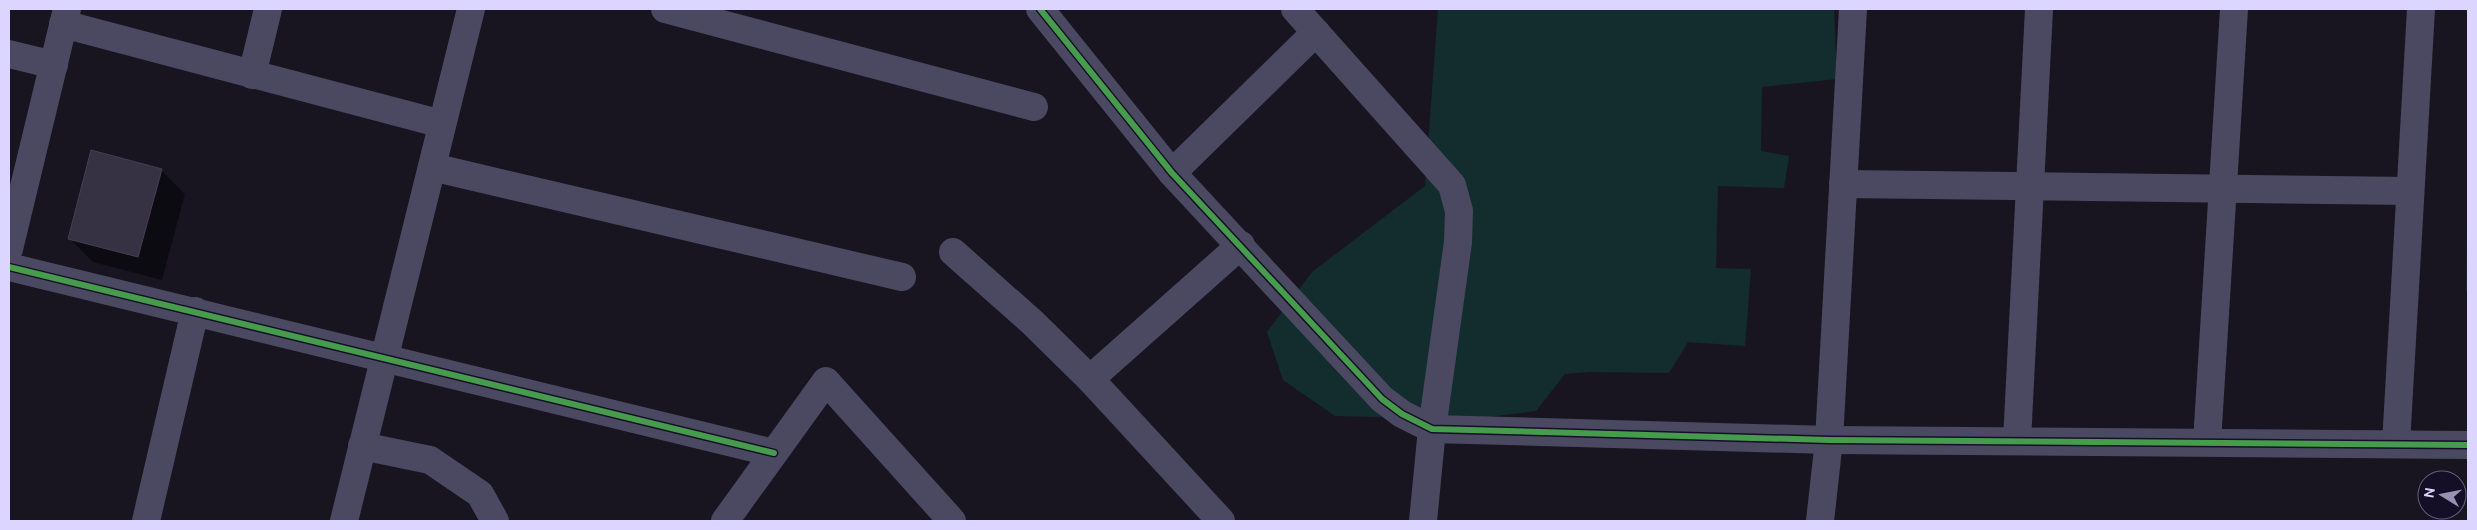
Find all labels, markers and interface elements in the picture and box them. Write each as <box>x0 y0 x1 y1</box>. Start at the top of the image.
north arrow <box>2417 470 2467 520</box>
text: N <box>2420 486 2438 499</box>

